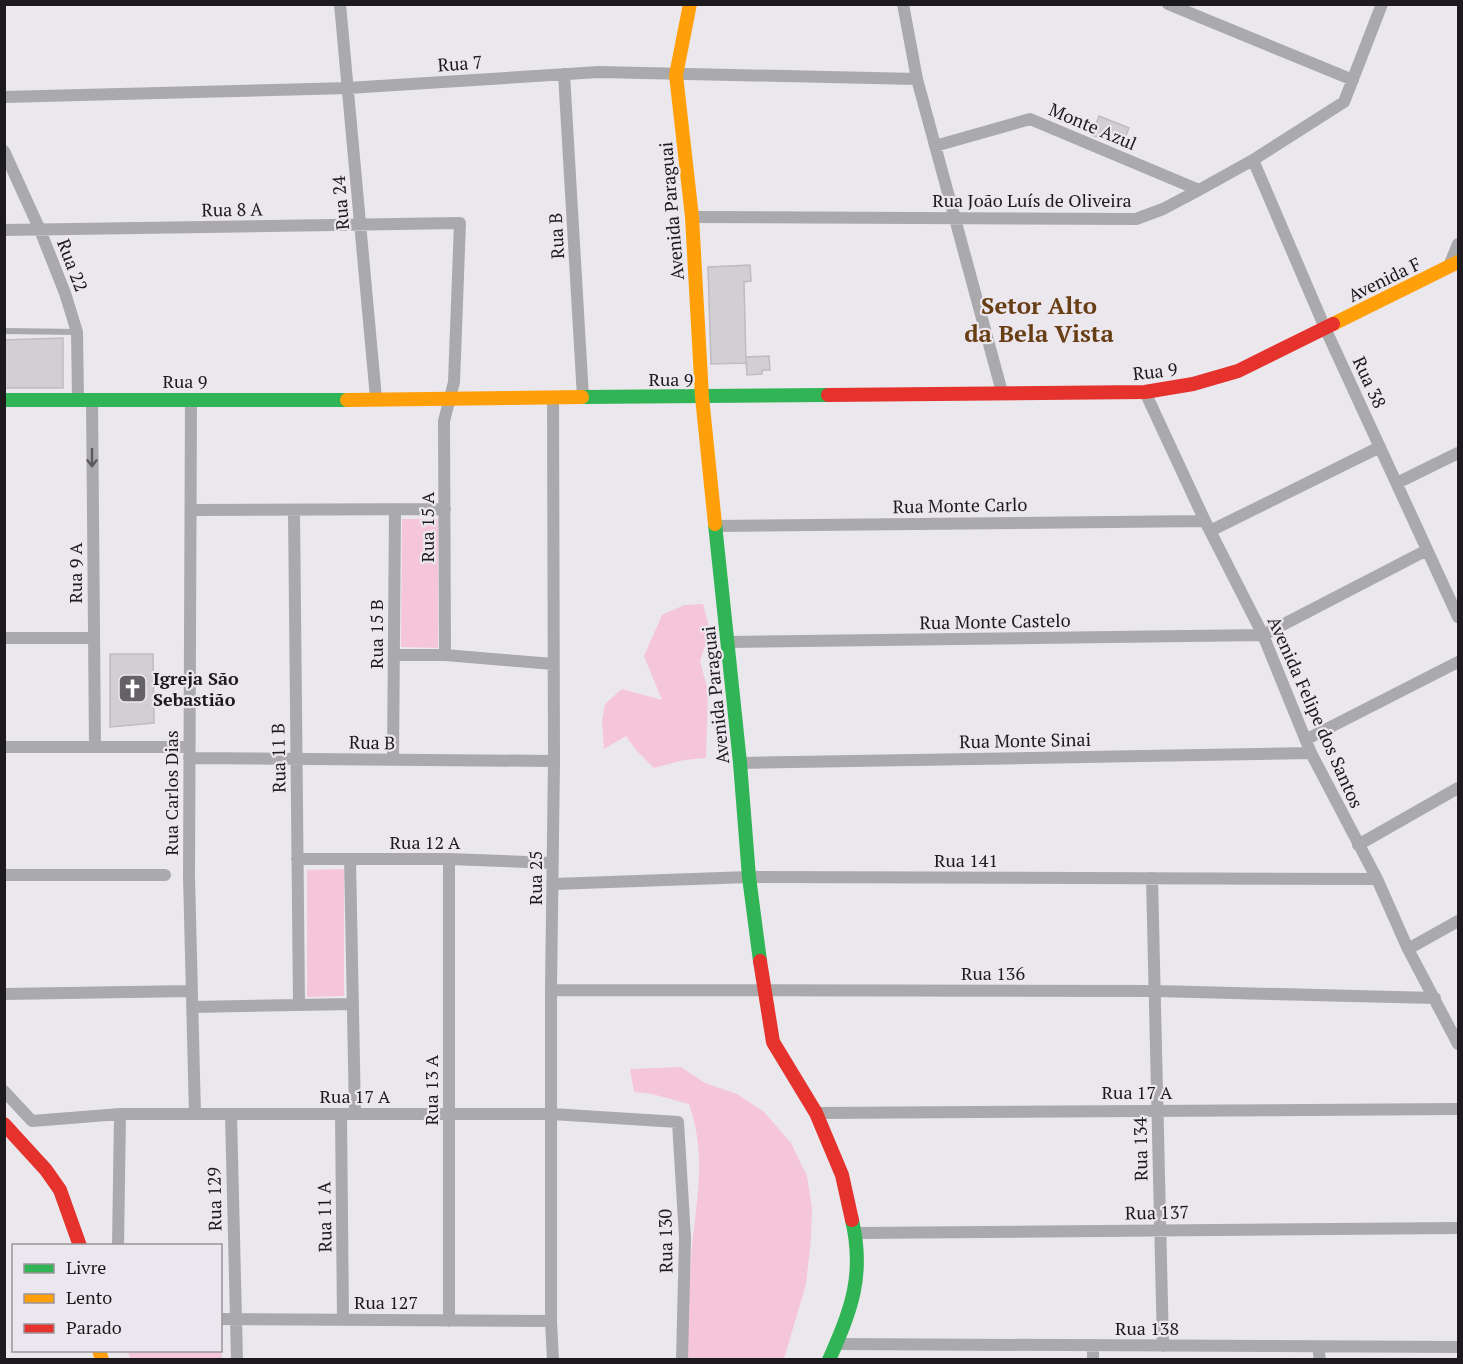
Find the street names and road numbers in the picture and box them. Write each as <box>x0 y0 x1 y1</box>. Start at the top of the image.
street label: Rua 7 <box>437 49 483 77</box>
street label: Monte Azul <box>1046 97 1140 155</box>
street label: Avenida Paraguai <box>653 141 689 281</box>
street label: Rua 24 <box>326 174 354 231</box>
street label: Rua João Luís de Oliveira <box>932 188 1132 212</box>
street label: Rua 8 A <box>201 196 263 222</box>
street label: Rua B <box>543 212 569 260</box>
street label: Rua 22 <box>52 235 94 295</box>
street label: Avenida F <box>1344 251 1424 307</box>
street label: Rua 38 <box>1348 352 1392 412</box>
street label: Rua 9 <box>1131 357 1179 385</box>
street label: Rua 9 <box>649 367 693 391</box>
street label: Rua 9 <box>163 369 207 393</box>
street label: Rua 15 A <box>415 491 439 562</box>
street label: Rua Monte Carlo <box>893 492 1028 518</box>
street label: Rua 9 A <box>63 542 87 604</box>
street label: Rua 15 B <box>364 599 388 669</box>
street label: Rua Monte Castelo <box>919 608 1071 634</box>
street label: Avenida Felipe dos Santos <box>1263 612 1369 812</box>
street label: Avenida Paraguai <box>696 625 734 765</box>
street label: Rua 11 B <box>265 723 291 793</box>
street label: Rua Monte Sinai <box>959 727 1091 753</box>
street label: Rua Carlos Dias <box>159 730 183 856</box>
street label: Rua B <box>349 730 395 754</box>
street label: Rua 12 A <box>390 830 461 854</box>
street label: Rua 141 <box>934 848 998 872</box>
street label: Rua 25 <box>523 851 547 905</box>
street label: Rua 136 <box>961 961 1025 985</box>
street label: Rua 13 A <box>419 1054 443 1125</box>
street label: Rua 17 A <box>1102 1080 1173 1104</box>
street label: Rua 17 A <box>320 1084 391 1108</box>
street label: Rua 134 <box>1127 1116 1153 1181</box>
street label: Rua 129 <box>201 1167 227 1231</box>
street label: Rua 11 A <box>311 1181 337 1253</box>
street label: Rua 137 <box>1125 1199 1189 1225</box>
street label: Rua 130 <box>652 1209 678 1273</box>
street label: Rua 127 <box>354 1290 418 1314</box>
street label: Rua 138 <box>1115 1316 1179 1340</box>

